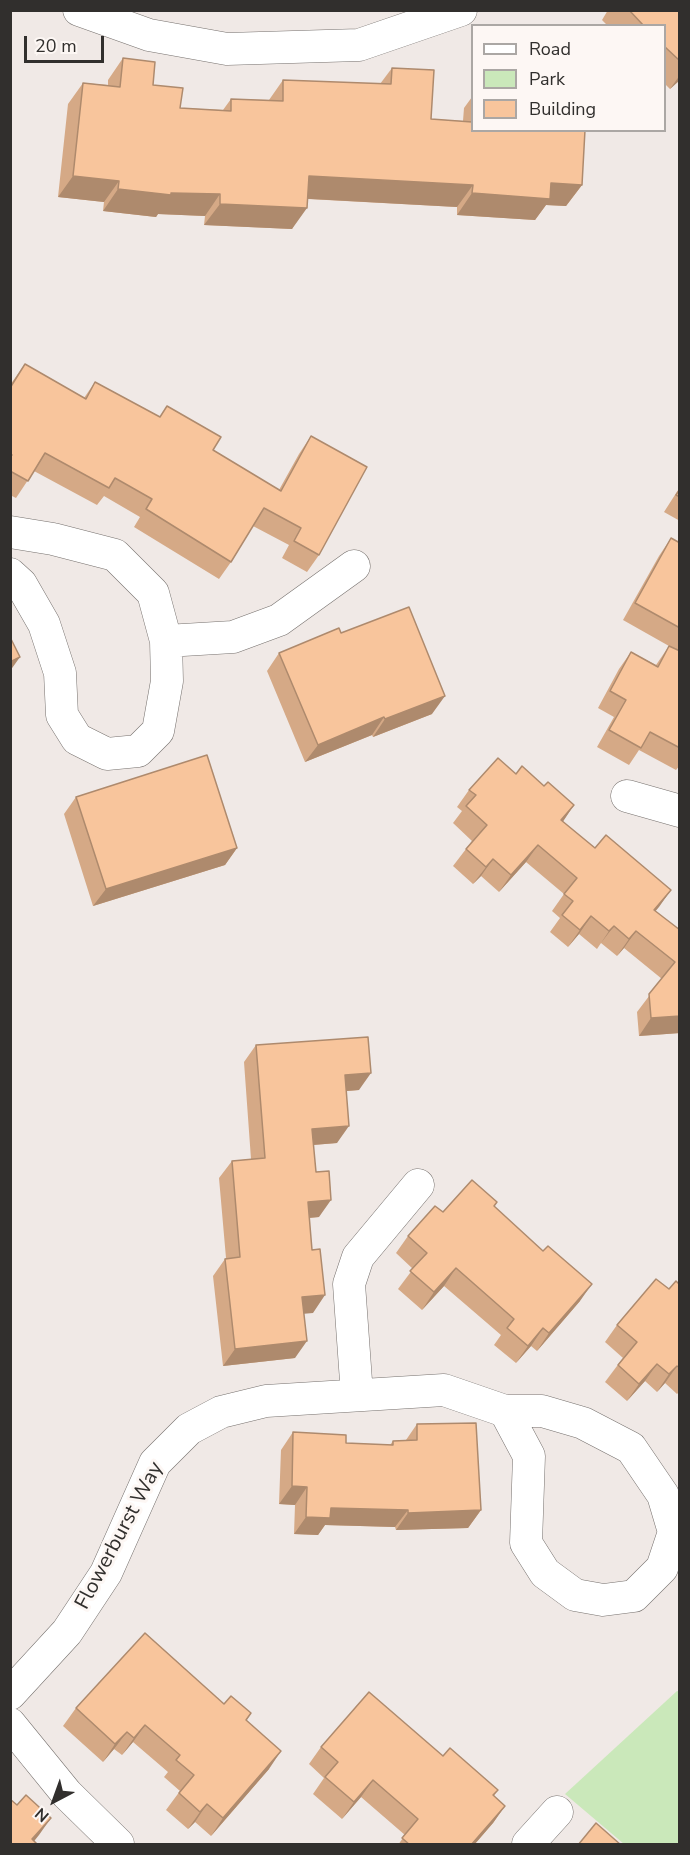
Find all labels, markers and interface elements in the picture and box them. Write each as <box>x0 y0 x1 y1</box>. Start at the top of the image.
scale bar <box>27 24 106 62</box>
legend <box>471 24 666 132</box>
text: 20 m <box>35 34 77 58</box>
text: Road <box>529 37 571 61</box>
text: Park <box>529 67 565 91</box>
text: Building <box>529 97 596 121</box>
street label: Flowerburst Way <box>71 1458 169 1614</box>
north arrow <box>24 1771 84 1831</box>
text: N <box>30 1802 54 1827</box>

